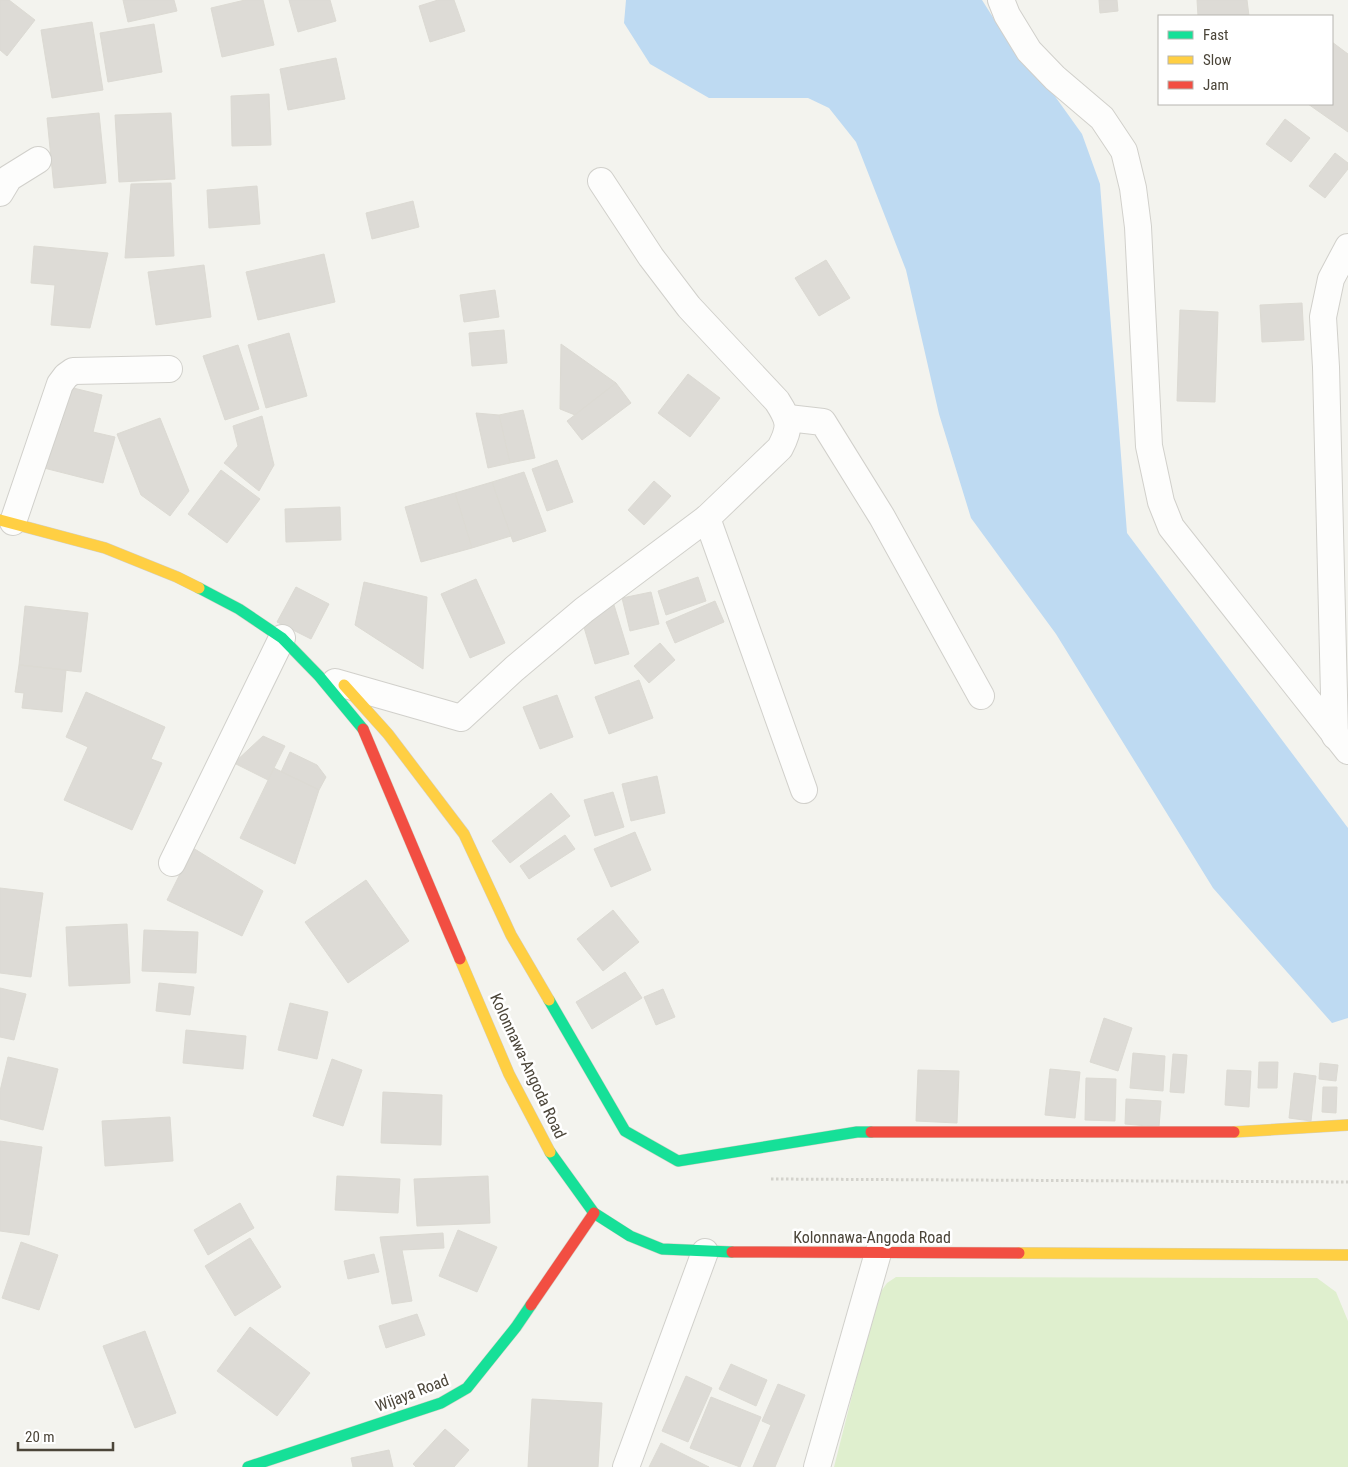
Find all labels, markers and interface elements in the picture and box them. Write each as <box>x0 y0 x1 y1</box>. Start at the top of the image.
legend <box>1158 15 1333 105</box>
text: Fast <box>1203 26 1228 44</box>
text: Slow <box>1203 51 1232 69</box>
text: Jam <box>1203 76 1229 94</box>
street label: Kolonnawa-Angoda Road <box>486 991 570 1141</box>
street label: Kolonnawa-Angoda Road <box>793 1228 951 1247</box>
street label: Wijaya Road <box>373 1370 451 1416</box>
scale bar <box>18 1420 112 1452</box>
text: 20 m <box>25 1428 55 1446</box>

